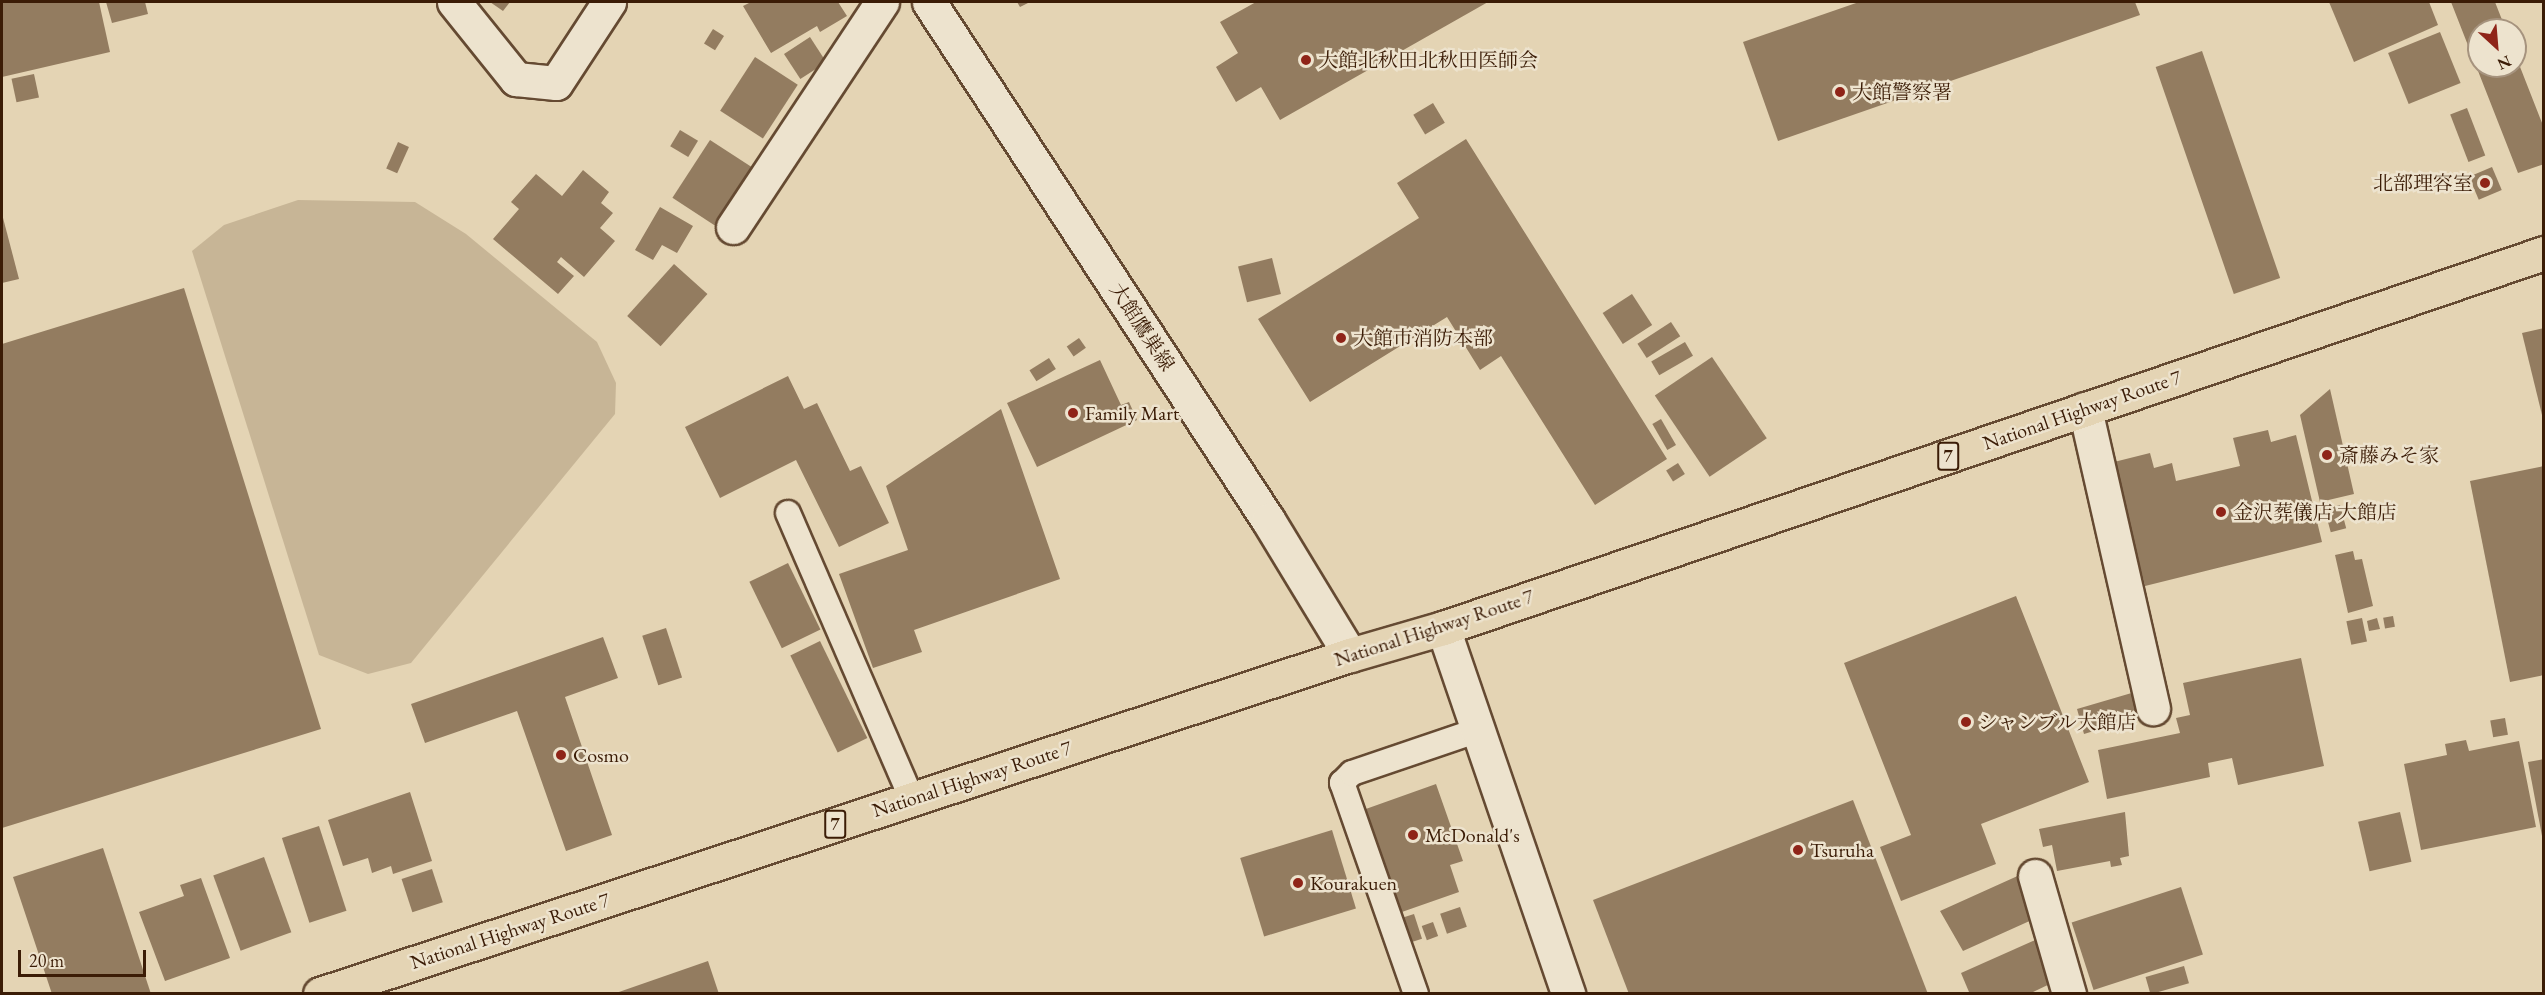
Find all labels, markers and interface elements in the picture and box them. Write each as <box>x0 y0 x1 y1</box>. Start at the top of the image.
north arrow <box>2467 18 2527 78</box>
place label: 大館北秋田北秋田医師会 <box>1318 48 1538 72</box>
text: N <box>2494 51 2515 75</box>
marker: 大館北秋田北秋田医師会 <box>1299 53 1313 67</box>
place label: 大館警察署 <box>1852 80 1952 104</box>
marker: 大館警察署 <box>1833 85 1847 99</box>
place label: 北部理容室 <box>2373 171 2473 195</box>
marker: 北部理容室 <box>2478 176 2492 190</box>
street label: 大館鷹巣線 <box>1105 279 1179 375</box>
place label: 大館市消防本部 <box>1353 326 1493 350</box>
marker: 大館市消防本部 <box>1334 331 1348 345</box>
street label: National Highway Route 7 <box>1980 365 2184 455</box>
place label: Family Mart <box>1085 401 1179 425</box>
marker: Family Mart <box>1066 406 1080 420</box>
road number: 7 <box>1936 441 1960 471</box>
place label: 斎藤みそ家 <box>2339 443 2439 467</box>
marker: 斎藤みそ家 <box>2320 448 2334 462</box>
place label: 金沢葬儀店 大館店 <box>2233 500 2397 524</box>
marker: 金沢葬儀店 大館店 <box>2214 505 2228 519</box>
street label: National Highway Route 7 <box>1331 584 1537 672</box>
place label: シャンブル大館店 <box>1978 710 2138 734</box>
marker: シャンブル大館店 <box>1959 715 1973 729</box>
street label: National Highway Route 7 <box>869 735 1075 823</box>
place label: Cosmo <box>573 743 629 767</box>
marker: Cosmo <box>554 748 568 762</box>
road number: 7 <box>823 809 847 839</box>
place label: McDonald's <box>1425 823 1520 847</box>
marker: McDonald's <box>1406 828 1420 842</box>
place label: Tsuruha <box>1810 838 1874 862</box>
marker: Tsuruha <box>1791 843 1805 857</box>
place label: Kourakuen <box>1310 871 1397 895</box>
marker: Kourakuen <box>1291 876 1305 890</box>
street label: National Highway Route 7 <box>407 887 613 975</box>
scale bar <box>21 938 148 976</box>
text: 20 m <box>29 949 64 972</box>

